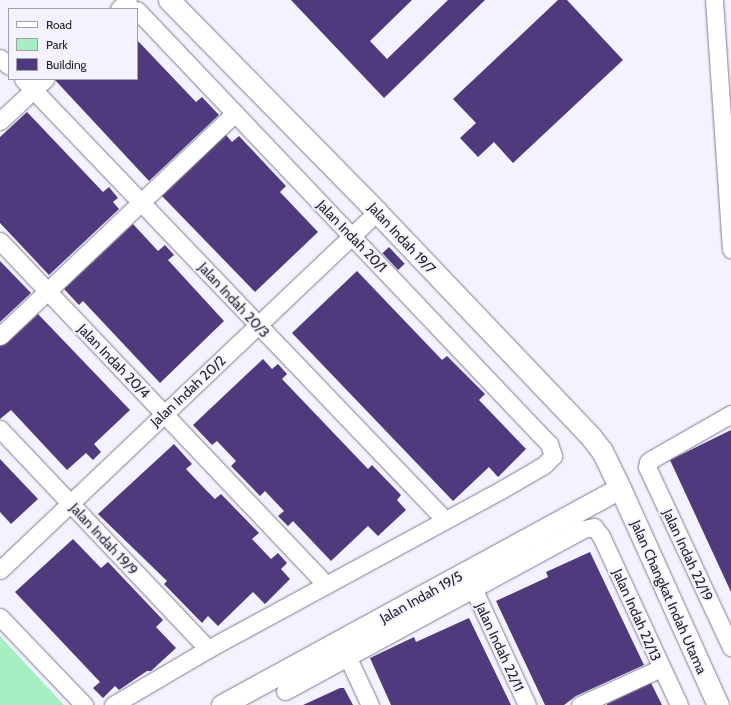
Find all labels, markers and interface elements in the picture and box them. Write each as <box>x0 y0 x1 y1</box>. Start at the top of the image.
legend <box>8 8 138 80</box>
text: Road <box>46 17 72 32</box>
text: Park <box>46 37 68 52</box>
text: Building <box>46 57 87 72</box>
street label: Jalan Indah 20/1 <box>313 196 391 276</box>
street label: Jalan Indah 19/7 <box>365 199 439 277</box>
street label: Jalan Indah 20/3 <box>195 259 273 341</box>
street label: Jalan Indah 20/4 <box>74 320 154 402</box>
street label: Jalan Indah 20/2 <box>147 352 229 430</box>
street label: Jalan Indah 19/9 <box>66 500 142 578</box>
street label: Jalan Indah 22/19 <box>659 506 717 604</box>
street label: Jalan Changkat Indah Utama <box>627 518 711 676</box>
street label: Jalan Indah 22/13 <box>609 566 665 664</box>
street label: Jalan Indah 19/5 <box>377 567 465 627</box>
street label: Jalan Indah 22/11 <box>472 600 528 694</box>

